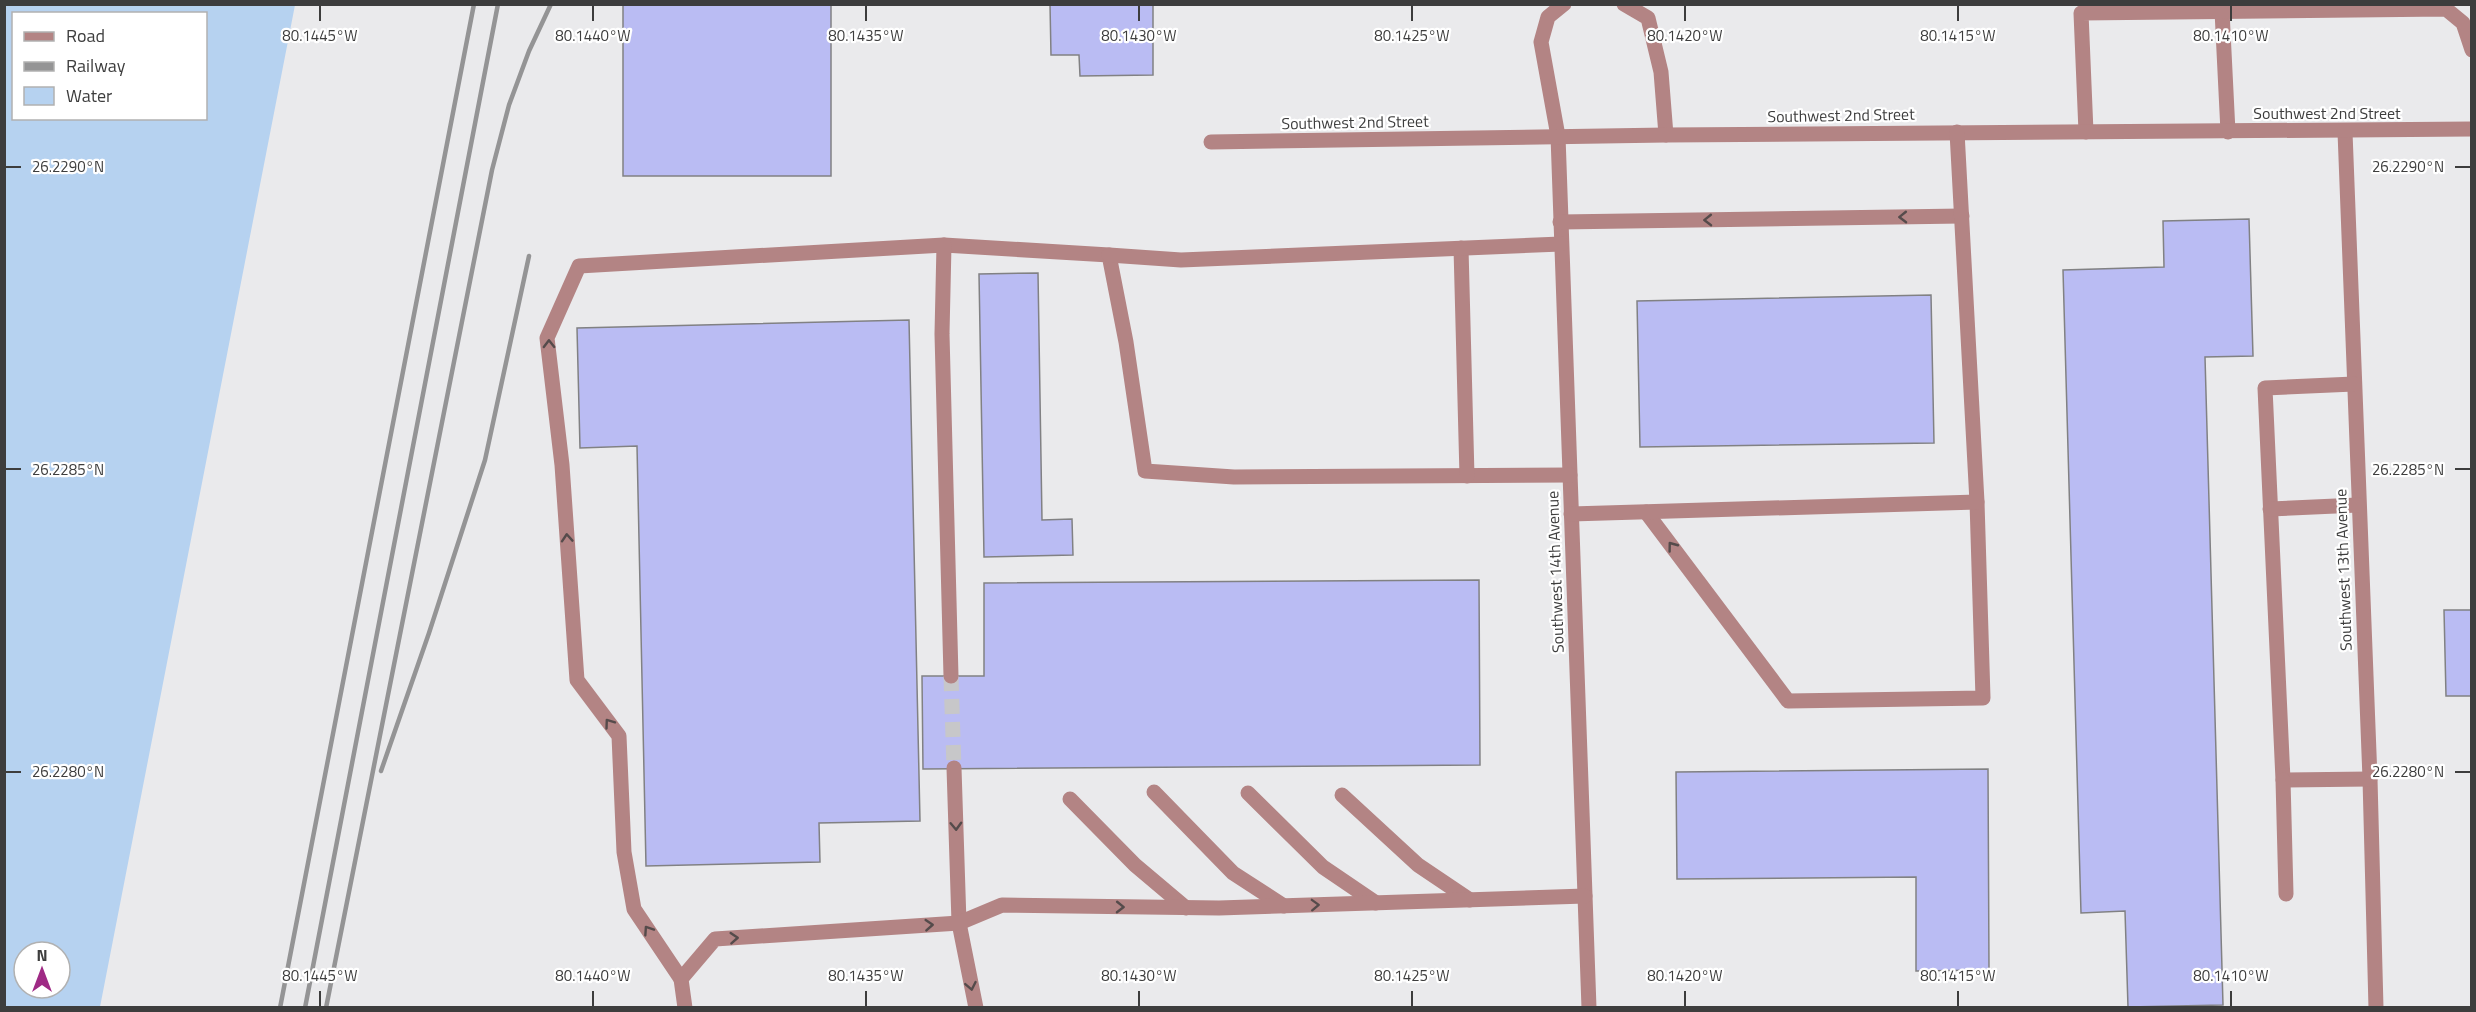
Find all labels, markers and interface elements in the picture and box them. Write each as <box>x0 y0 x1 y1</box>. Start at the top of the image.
legend <box>12 12 207 120</box>
text: Road <box>66 22 105 49</box>
text: 80.1445°W <box>282 24 358 47</box>
text: 80.1440°W <box>555 24 631 47</box>
text: 80.1435°W <box>828 24 904 47</box>
text: 80.1430°W <box>1101 24 1177 47</box>
text: 80.1425°W <box>1374 24 1450 47</box>
text: 80.1420°W <box>1647 24 1723 47</box>
text: 80.1415°W <box>1920 24 1996 47</box>
text: 80.1410°W <box>2193 24 2269 47</box>
text: Railway <box>66 52 126 79</box>
text: Water <box>66 82 112 109</box>
street label: Southwest 2nd Street <box>2253 101 2401 125</box>
street label: Southwest 2nd Street <box>1767 102 1915 128</box>
street label: Southwest 2nd Street <box>1281 109 1429 135</box>
text: 26.2290°N <box>32 155 104 178</box>
text: 26.2290°N <box>2372 155 2444 178</box>
one-way arrow <box>1899 211 1908 223</box>
one-way arrow <box>1704 214 1713 226</box>
one-way arrow <box>543 340 555 349</box>
text: 26.2285°N <box>32 458 104 481</box>
text: 26.2285°N <box>2372 458 2444 481</box>
street label: Southwest 13th Avenue <box>2328 489 2358 651</box>
street label: Southwest 14th Avenue <box>1540 491 1570 653</box>
one-way arrow <box>561 534 574 543</box>
one-way arrow <box>1668 542 1679 553</box>
one-way arrow <box>605 718 616 729</box>
text: 26.2280°N <box>32 760 104 783</box>
text: 26.2280°N <box>2372 760 2444 783</box>
one-way arrow <box>950 822 962 831</box>
one-way arrow <box>1310 899 1319 911</box>
one-way arrow <box>1115 901 1124 913</box>
one-way arrow <box>924 919 933 932</box>
one-way arrow <box>644 926 655 937</box>
one-way arrow <box>729 932 739 945</box>
north arrow <box>12 940 72 1000</box>
text: N <box>36 943 48 967</box>
text: 80.1445°W <box>282 964 358 987</box>
text: 80.1440°W <box>555 964 631 987</box>
text: 80.1435°W <box>828 964 904 987</box>
text: 80.1430°W <box>1101 964 1177 987</box>
text: 80.1425°W <box>1374 964 1450 987</box>
text: 80.1420°W <box>1647 964 1723 987</box>
text: 80.1415°W <box>1920 964 1996 987</box>
text: 80.1410°W <box>2193 964 2269 987</box>
one-way arrow <box>964 981 977 991</box>

